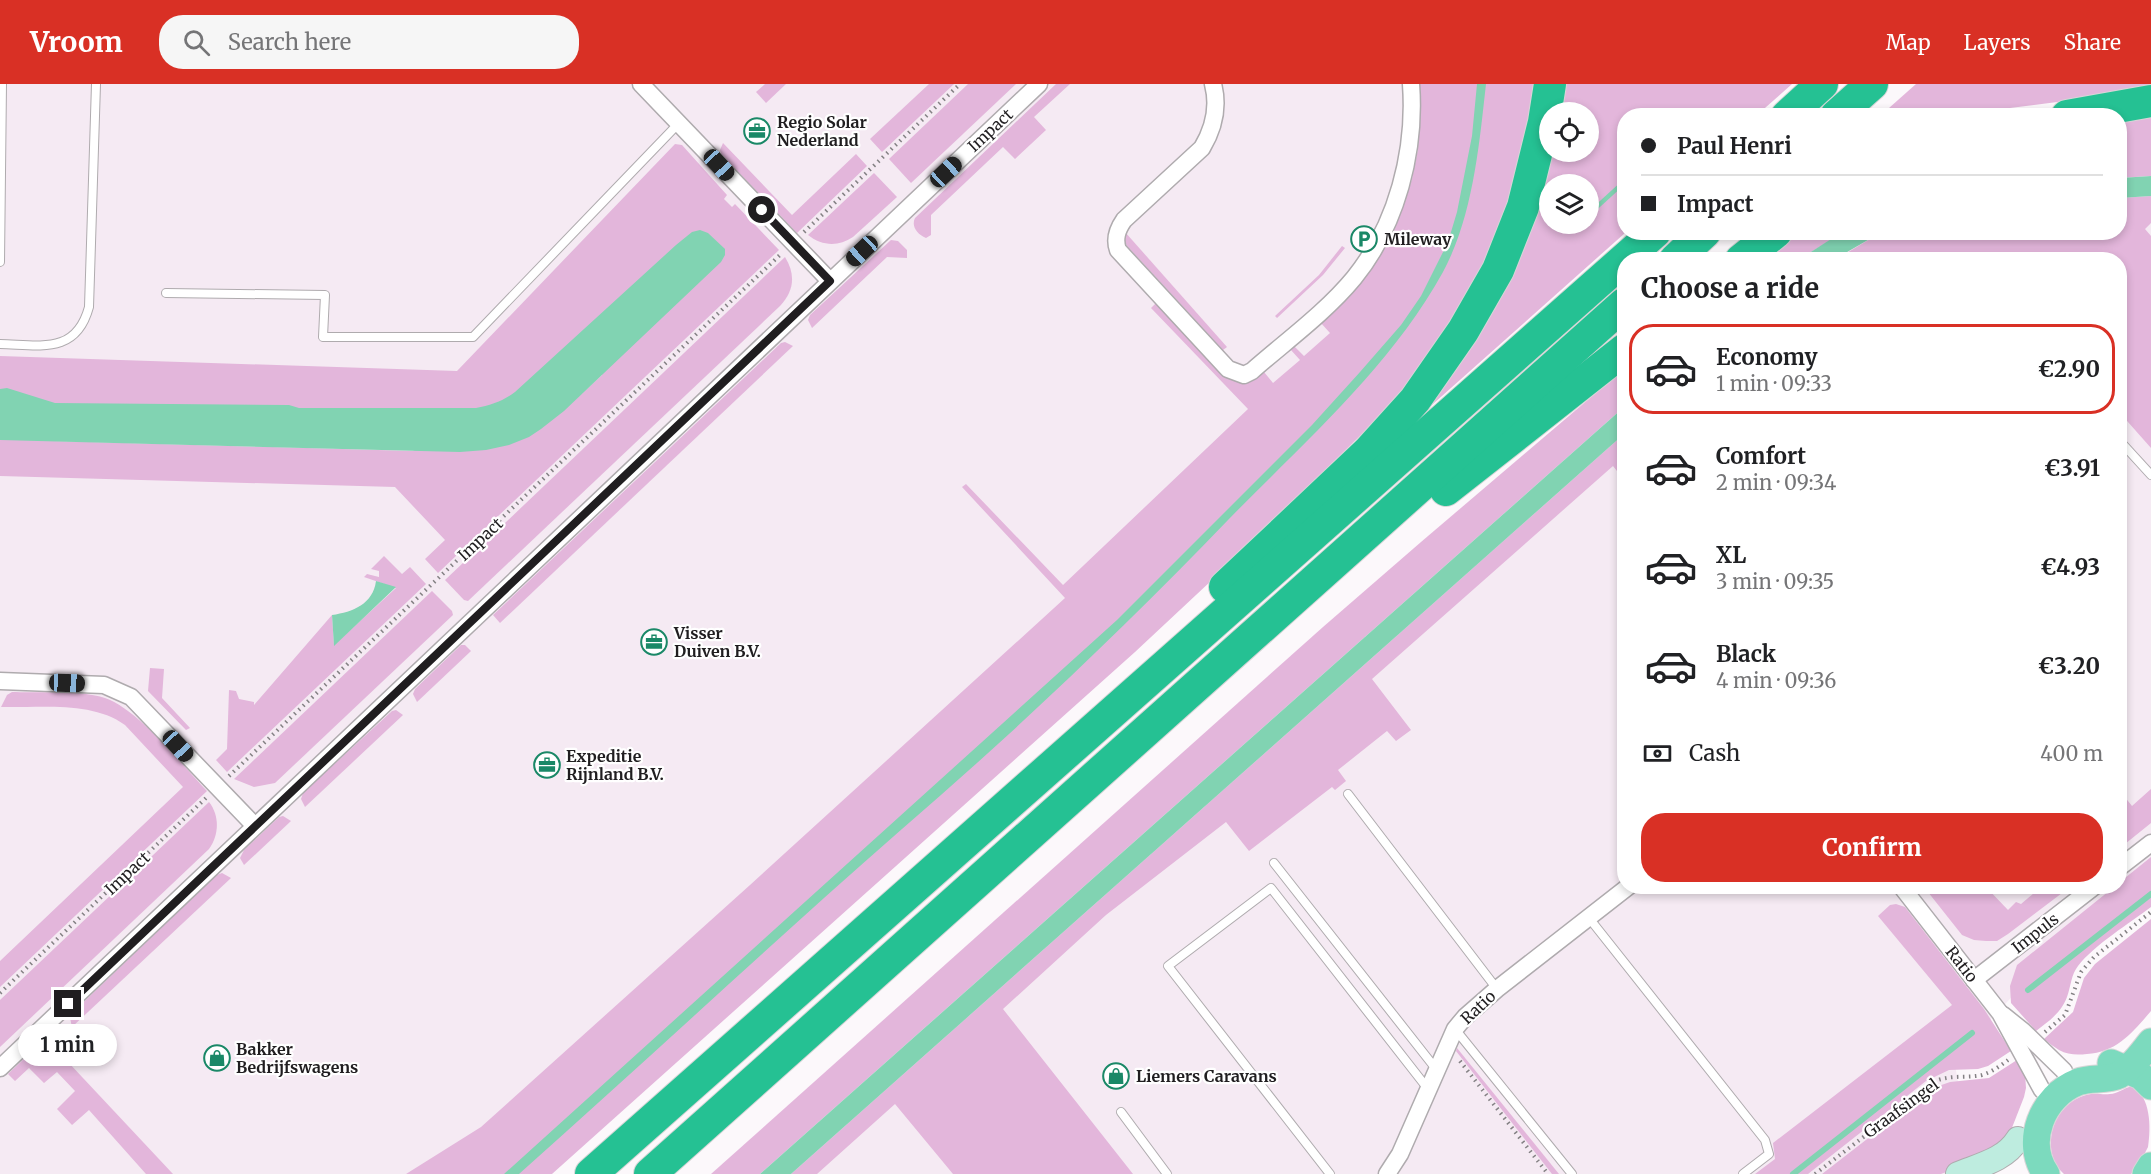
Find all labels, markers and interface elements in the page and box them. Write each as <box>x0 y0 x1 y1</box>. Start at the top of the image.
search box <box>159 15 579 69</box>
text: Vroom <box>30 24 123 60</box>
icon: search <box>180 26 213 59</box>
text: Search here <box>228 28 351 56</box>
text: Map <box>1886 29 1931 56</box>
text: Layers <box>1964 29 2031 56</box>
text: Share <box>2064 29 2121 56</box>
map controls <box>1539 102 1599 234</box>
button: locate <box>1539 102 1599 162</box>
street label: Impact <box>963 104 1017 156</box>
place label: Regio Solar Nederland <box>777 112 867 150</box>
office icon: Regio Solar Nederland <box>742 116 772 146</box>
text: Paul Henri <box>1677 132 1792 160</box>
car <box>700 146 738 184</box>
car <box>927 153 965 191</box>
button: layers <box>1539 174 1599 234</box>
text: Impact <box>1677 190 1754 218</box>
route start <box>748 196 775 223</box>
parking icon: Mileway <box>1349 224 1379 254</box>
place label: Mileway <box>1384 229 1452 249</box>
car <box>843 232 881 270</box>
text: Choose a ride <box>1641 271 1819 305</box>
icon: car <box>1644 342 1698 396</box>
text: Economy <box>1716 343 1817 371</box>
text: €2.90 <box>2038 355 2100 383</box>
text: 1 min · 09:33 <box>1716 371 1832 396</box>
icon: car <box>1644 441 1698 495</box>
text: Comfort <box>1716 442 1806 470</box>
text: €3.91 <box>2044 454 2100 482</box>
text: 2 min · 09:34 <box>1716 470 1836 495</box>
street label: Impact <box>453 513 507 565</box>
icon: car <box>1644 540 1698 594</box>
text: XL <box>1716 541 1746 569</box>
text: €4.93 <box>2040 553 2100 581</box>
text: 3 min · 09:35 <box>1716 569 1834 594</box>
place label: Visser Duiven B.V. <box>673 623 761 661</box>
office icon: Visser Duiven B.V. <box>639 627 669 657</box>
icon: car <box>1644 639 1698 693</box>
text: Black <box>1716 640 1776 668</box>
text: €3.20 <box>2038 652 2100 680</box>
text: 4 min · 09:36 <box>1716 668 1836 693</box>
car <box>49 673 85 693</box>
car <box>159 727 197 765</box>
icon: cash <box>1641 737 1674 770</box>
text: Cash <box>1689 739 1740 767</box>
text: 400 m <box>2040 741 2103 766</box>
place label: Expeditie Rijnland B.V. <box>566 746 664 784</box>
office icon: Expeditie Rijnland B.V. <box>532 750 562 780</box>
button: Confirm <box>1641 813 2103 882</box>
street label: Impact <box>100 847 154 899</box>
street label: Impuls <box>2008 908 2063 958</box>
street label: Ratio <box>1942 942 1982 986</box>
street label: Ratio <box>1456 986 1500 1028</box>
route end <box>54 990 81 1017</box>
callout: 1 min <box>19 1025 118 1067</box>
text: 1 min <box>40 1032 95 1057</box>
place label: Bakker Bedrijfswagens <box>236 1039 358 1077</box>
shop icon: Bakker Bedrijfswagens <box>202 1043 232 1073</box>
shop icon: Liemers Caravans <box>1101 1061 1131 1091</box>
place label: Liemers Caravans <box>1136 1066 1277 1086</box>
street label: Graafsingel <box>1860 1074 1942 1142</box>

